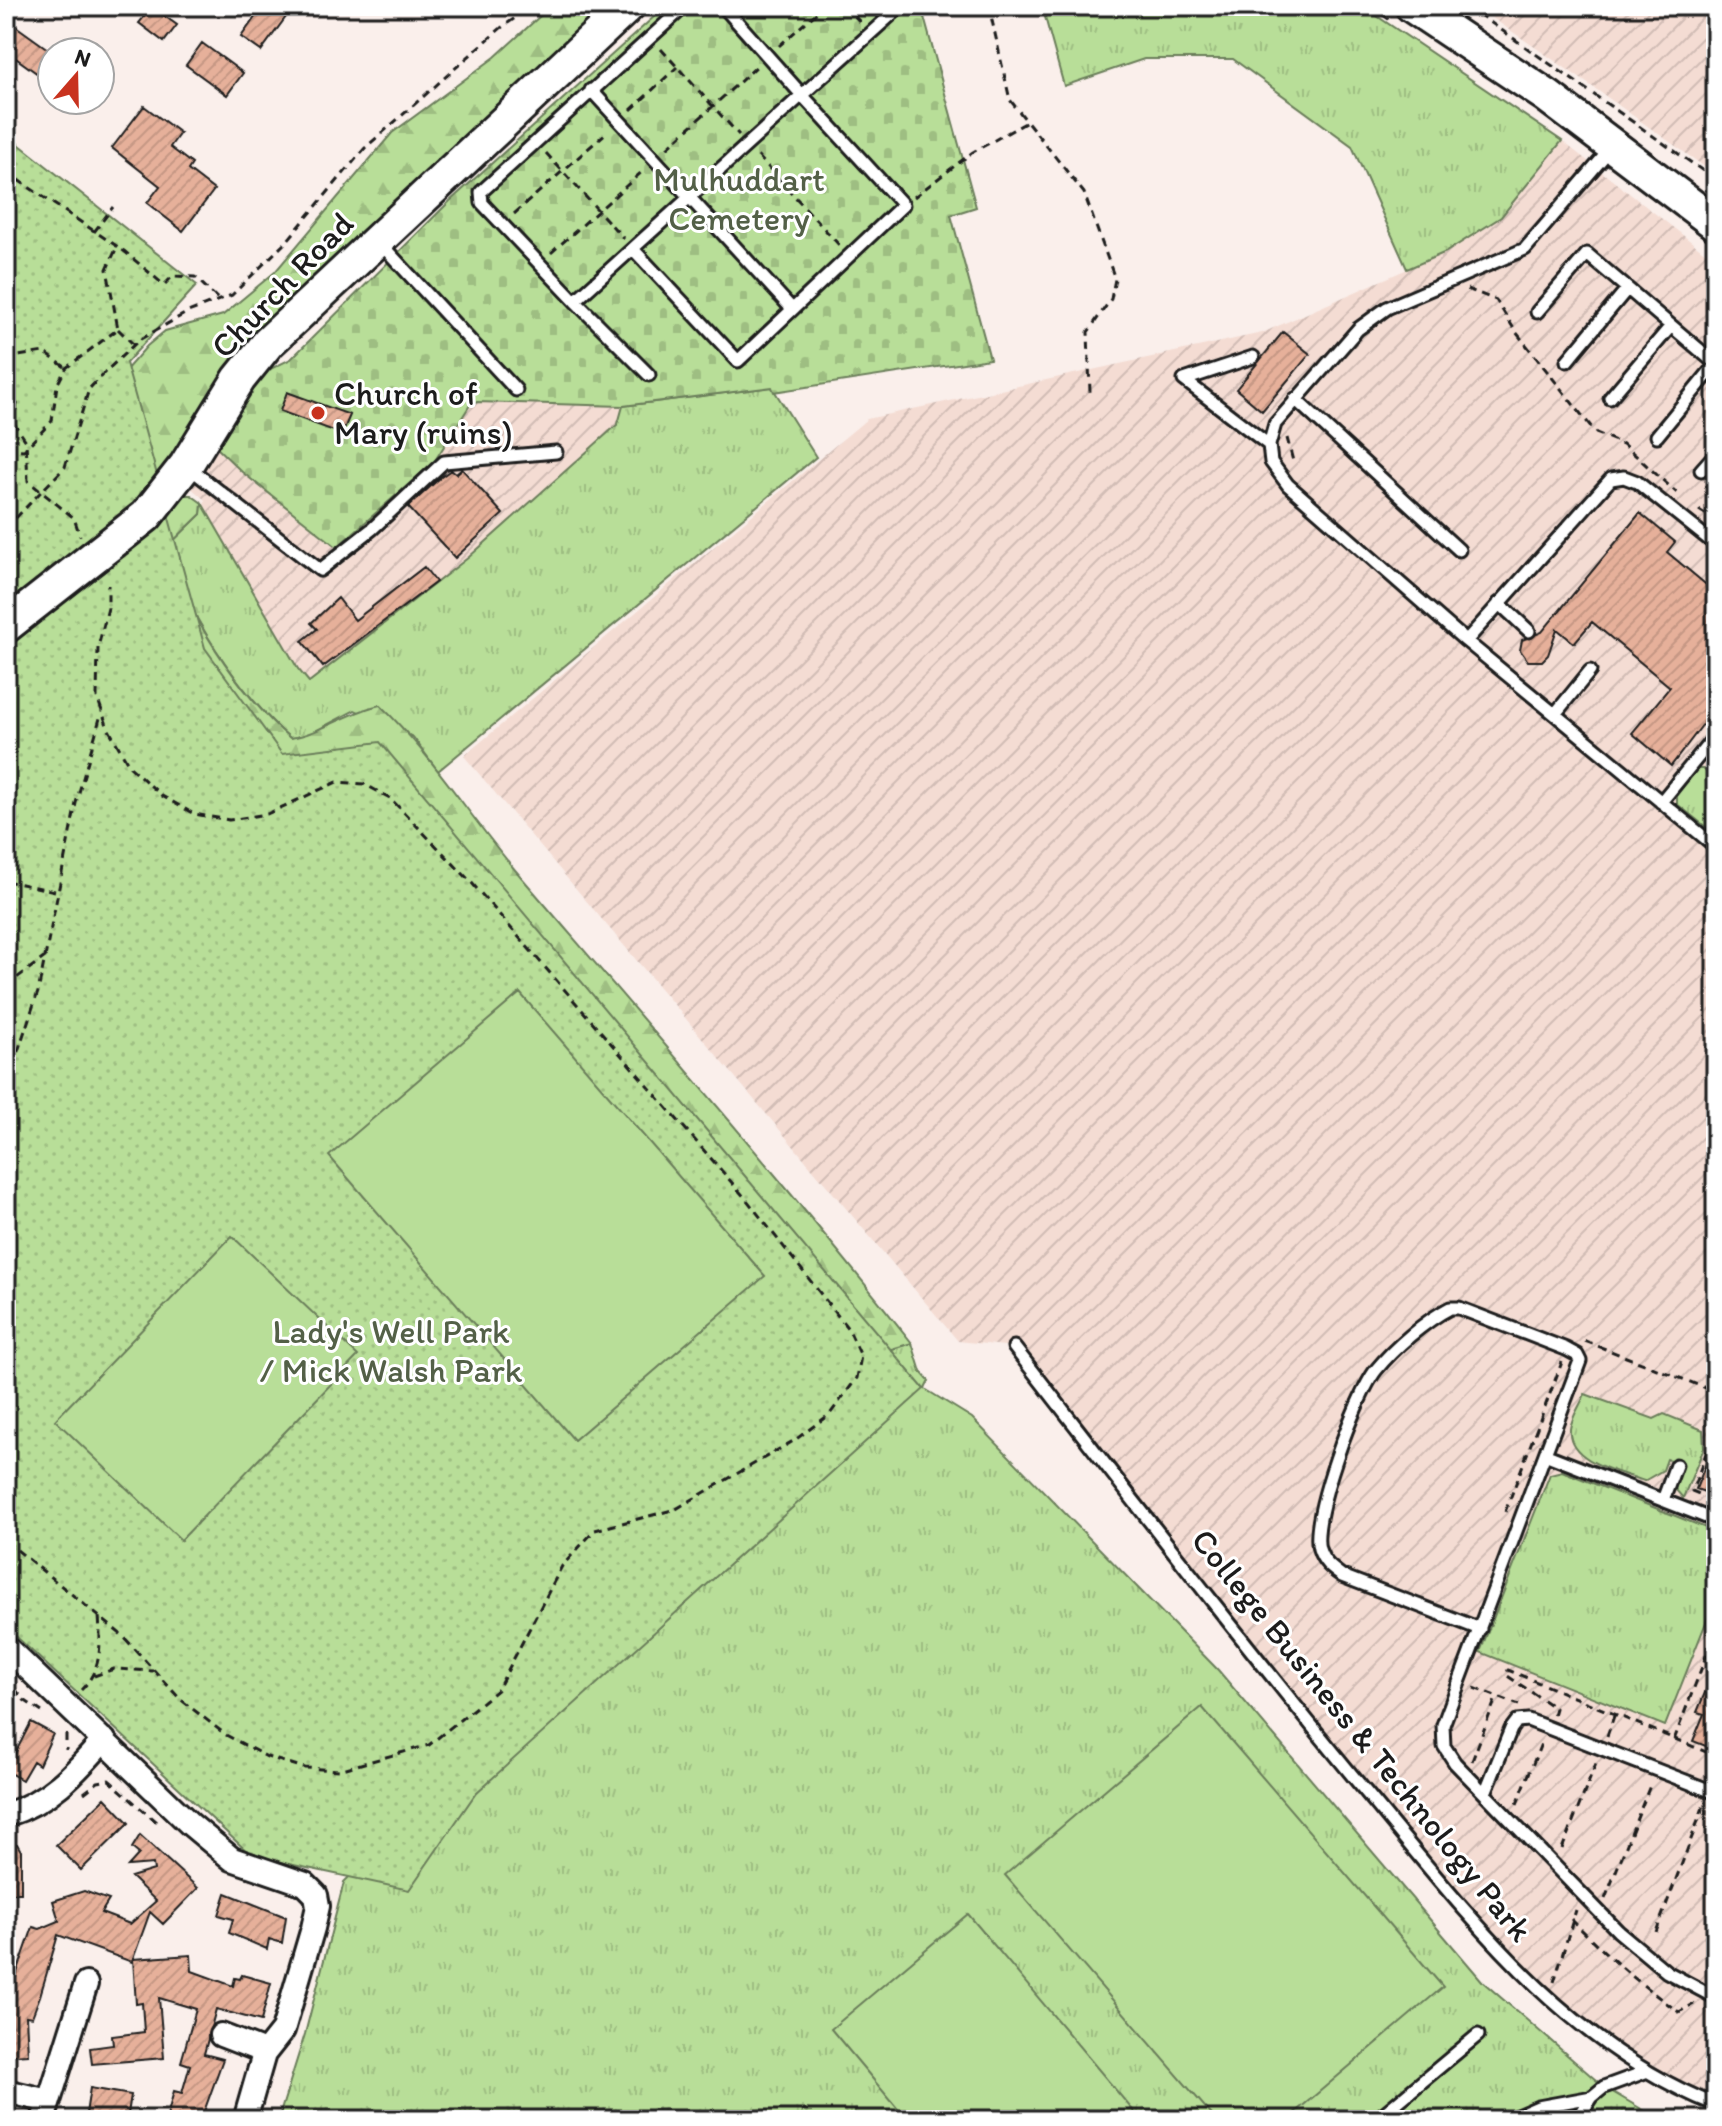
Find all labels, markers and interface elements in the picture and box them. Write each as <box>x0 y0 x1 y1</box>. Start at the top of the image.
north arrow <box>36 36 116 116</box>
text: N <box>71 42 94 73</box>
park label: Mulhuddart Cemetery <box>653 159 825 239</box>
street label: Church Road <box>202 203 362 367</box>
place label: Church of Mary (ruins) <box>334 373 513 453</box>
marker: Church of Mary (ruins) <box>309 404 327 422</box>
park label: Lady's Well Park / Mick Walsh Park <box>260 1311 523 1391</box>
street label: College Business & Technology Park <box>1183 1520 1542 1950</box>

